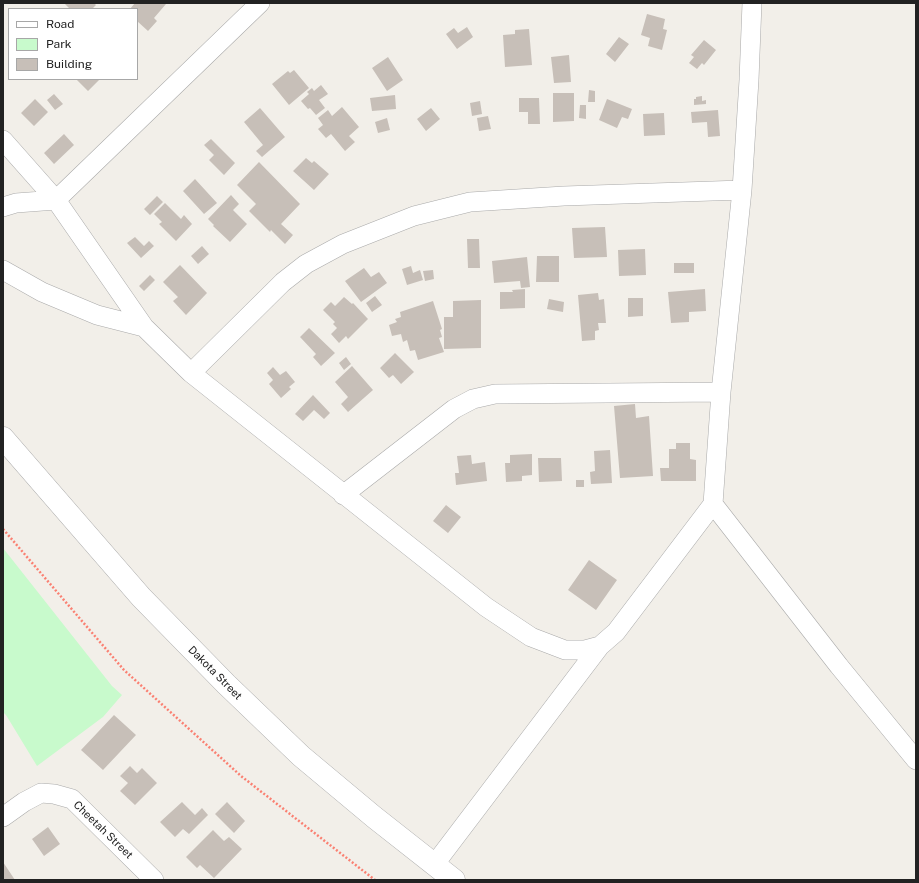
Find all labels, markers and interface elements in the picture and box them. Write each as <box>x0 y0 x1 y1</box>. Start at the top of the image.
legend <box>8 8 138 80</box>
text: Road <box>46 17 74 31</box>
text: Park <box>46 37 72 51</box>
text: Building <box>46 57 92 71</box>
street label: Dakota Street <box>185 643 245 703</box>
street label: Cheetah Street <box>71 798 135 862</box>

